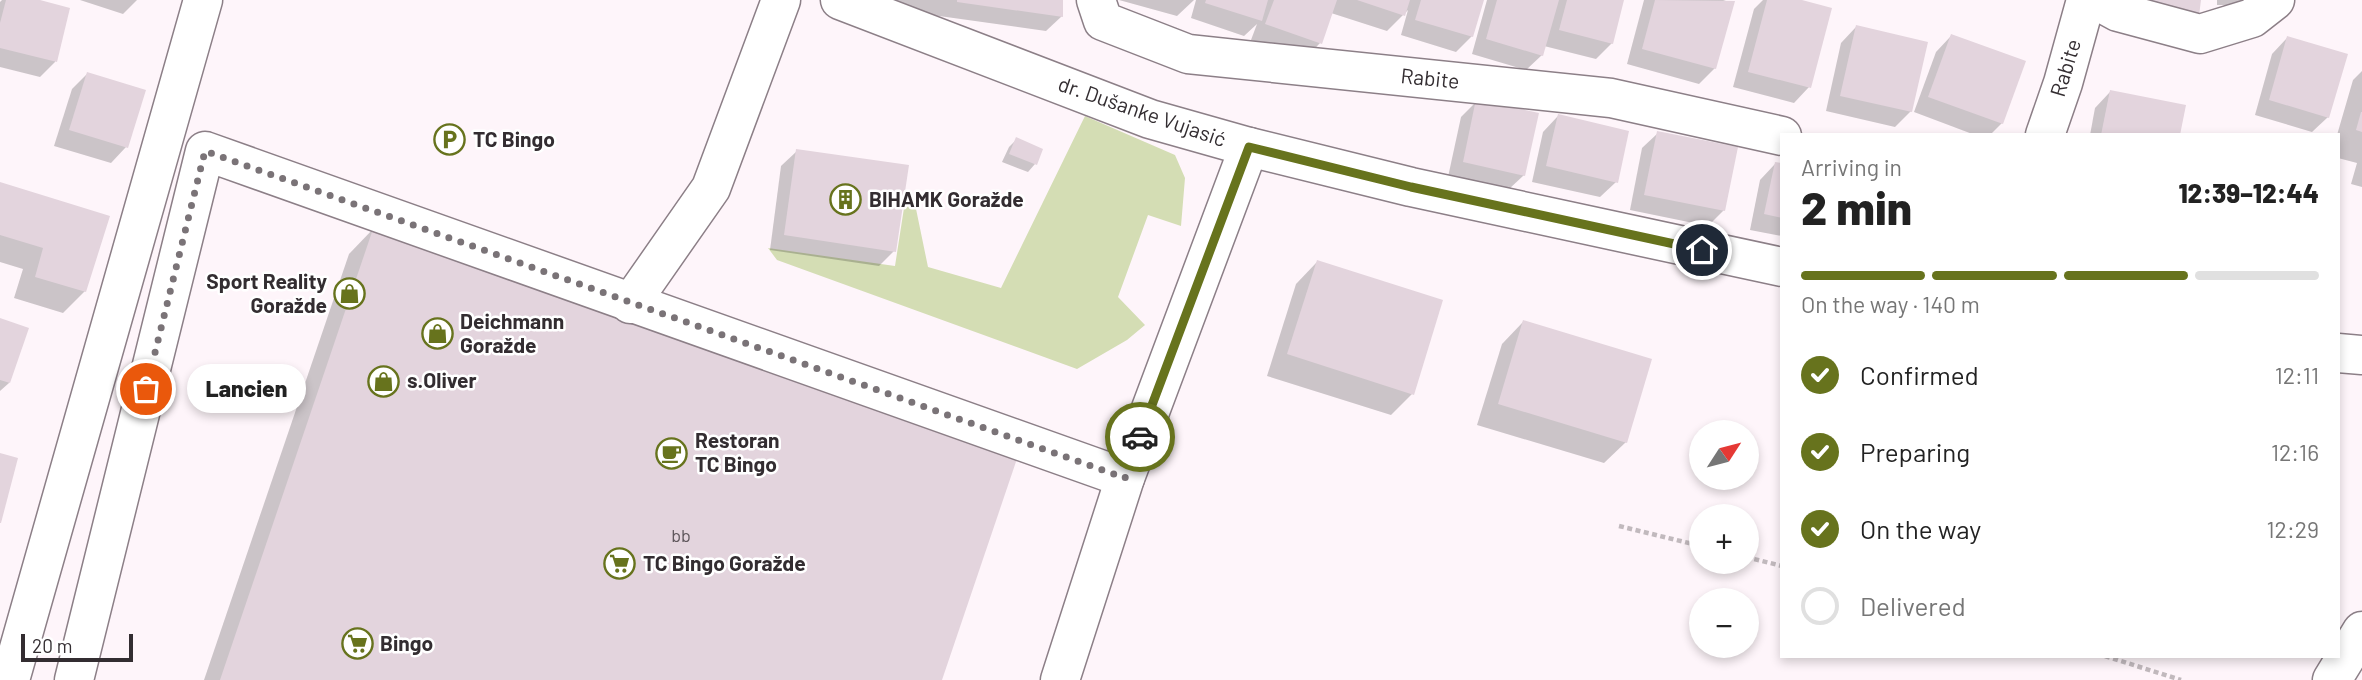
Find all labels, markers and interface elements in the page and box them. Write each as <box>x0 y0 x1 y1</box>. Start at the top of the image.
street label: Rabite <box>2044 36 2085 99</box>
street label: Rabite <box>1400 62 1461 93</box>
street label: dr. Dušanke Vujasić <box>1055 70 1230 151</box>
parking icon: TC Bingo <box>433 123 467 157</box>
place label: TC Bingo <box>473 126 555 151</box>
text: Arriving in <box>1801 153 1902 181</box>
text: 12:39–12:44 <box>2178 177 2319 208</box>
text: 2 min <box>1801 179 1912 234</box>
building icon: BIHAMK Goražde <box>829 183 863 217</box>
place label: BIHAMK Goražde <box>869 186 1024 211</box>
pin <box>1672 220 1732 280</box>
icon: home <box>1683 231 1721 269</box>
place label: Sport Reality Goražde <box>206 268 327 317</box>
shop icon: Sport Reality Goražde <box>333 277 367 311</box>
text: On the way · 140 m <box>1801 290 1980 318</box>
place label: Deichmann Goražde <box>460 308 564 357</box>
shop icon: Deichmann Goražde <box>420 317 454 351</box>
icon: check <box>1801 356 1839 394</box>
pin <box>116 359 176 419</box>
text: Confirmed <box>1860 359 1979 390</box>
text: 12:11 <box>2275 361 2319 389</box>
callout: Lancien <box>188 364 307 414</box>
shop icon: s.Oliver <box>367 364 401 398</box>
place label: s.Oliver <box>407 367 476 392</box>
icon: bag <box>127 370 165 408</box>
text: Lancien <box>206 374 287 402</box>
courier <box>1105 402 1175 472</box>
icon: car <box>1121 418 1159 456</box>
north arrow <box>1689 420 1759 490</box>
map controls <box>1689 420 1759 658</box>
place label: Restoran TC Bingo <box>695 427 780 476</box>
icon: check <box>1801 433 1839 471</box>
cafe icon: Restoran TC Bingo <box>655 436 689 470</box>
text: Preparing <box>1860 436 1970 467</box>
text: 12:16 <box>2271 438 2319 466</box>
button: + <box>1689 504 1759 574</box>
icon: check <box>1801 510 1839 548</box>
text: On the way <box>1860 513 1981 544</box>
text: 12:29 <box>2267 515 2319 543</box>
house number: bb <box>671 524 691 546</box>
supermarket icon: TC Bingo Goražde <box>603 547 637 581</box>
place label: TC Bingo Goražde <box>643 550 806 575</box>
button: − <box>1689 588 1759 658</box>
text: Delivered <box>1860 590 1966 621</box>
supermarket icon: Bingo <box>340 627 374 661</box>
place label: Bingo <box>380 630 433 655</box>
scale bar <box>21 631 133 663</box>
text: 20 m <box>32 634 72 657</box>

